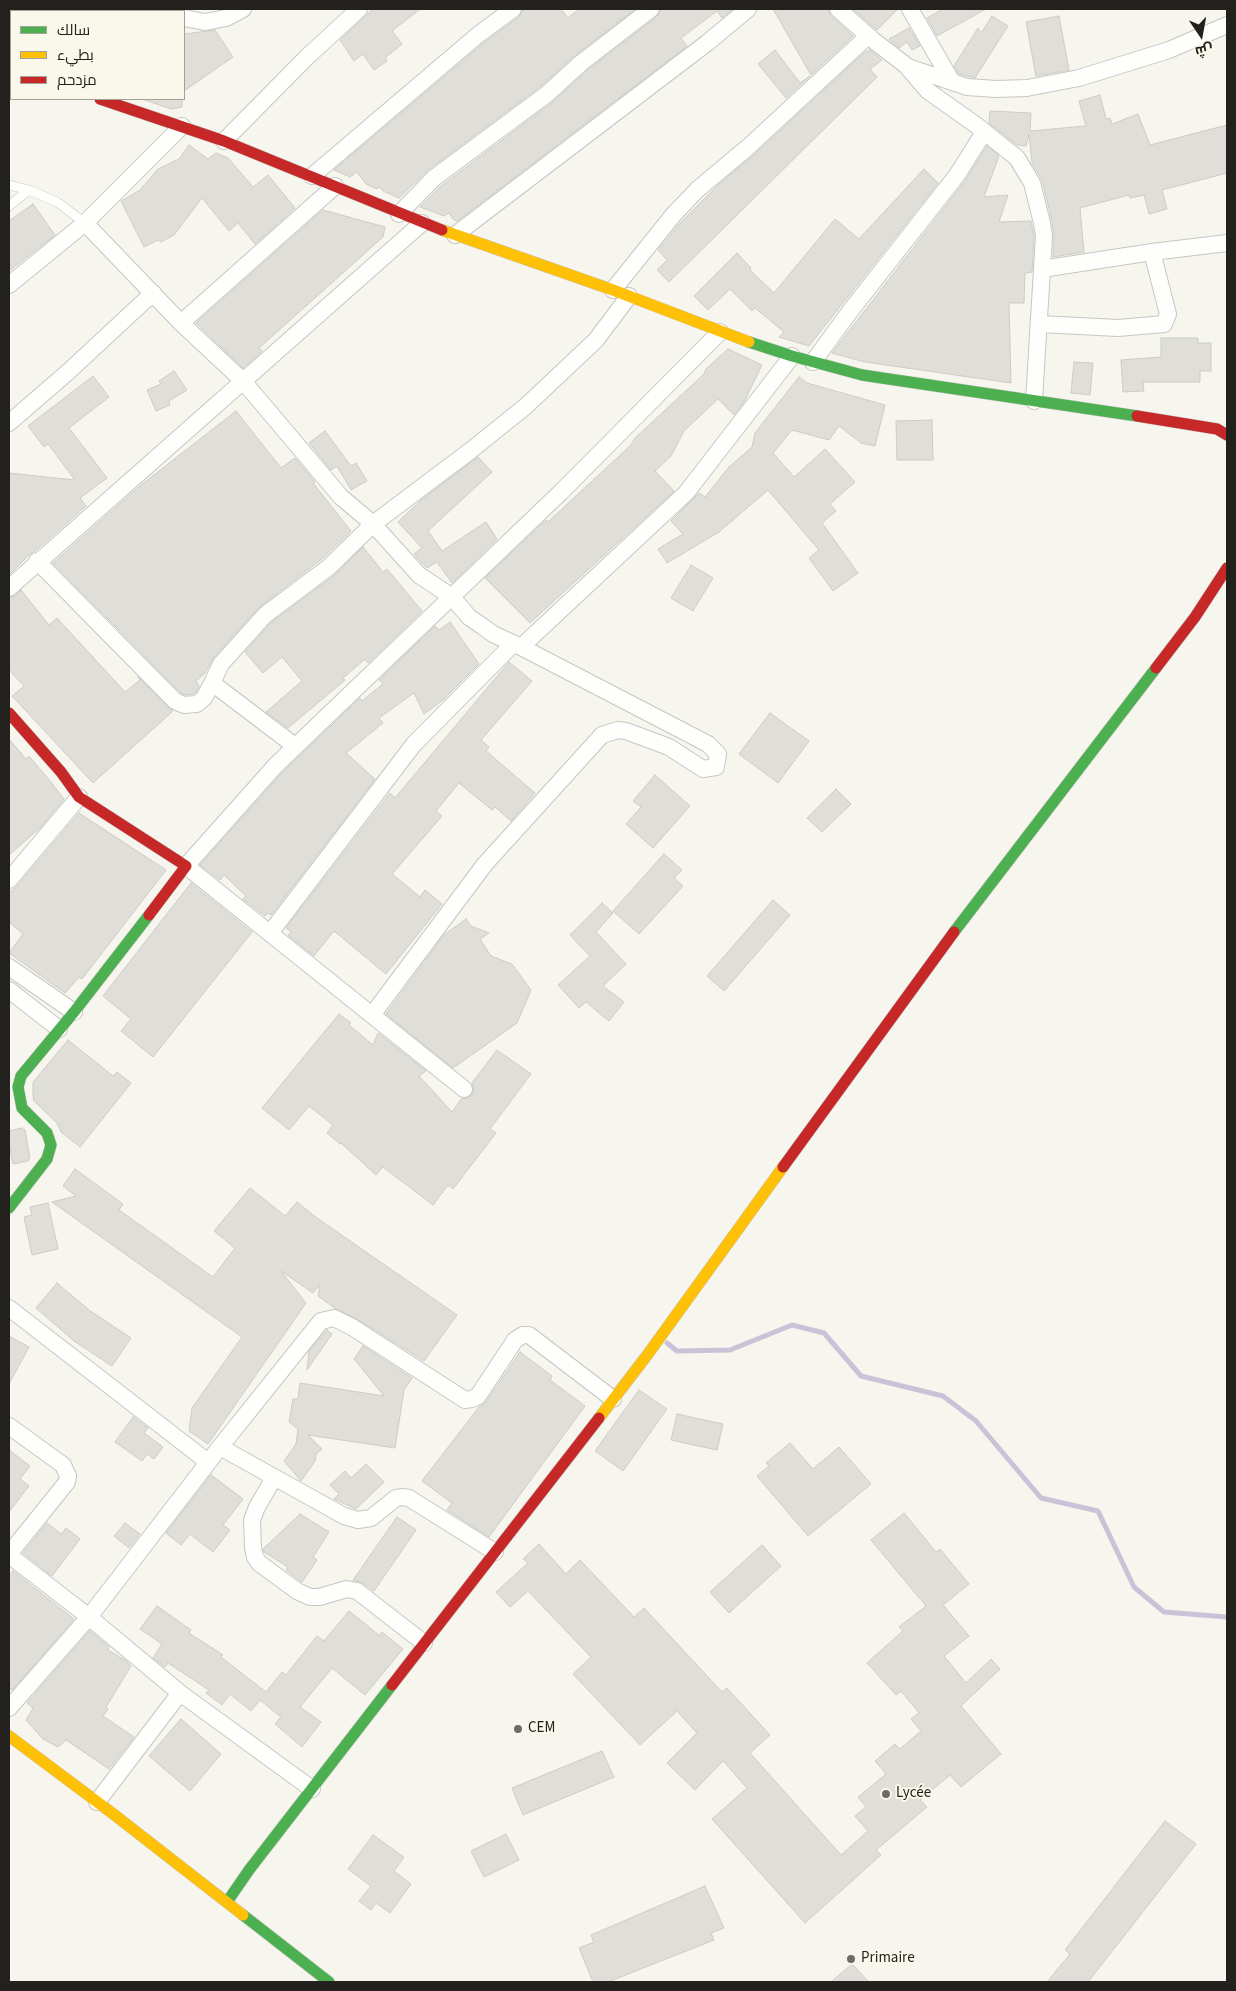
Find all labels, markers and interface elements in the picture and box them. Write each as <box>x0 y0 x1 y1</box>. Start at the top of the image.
legend <box>10 10 185 100</box>
north arrow <box>1176 10 1226 60</box>
text: سالك <box>57 20 90 41</box>
text: ش <box>1193 38 1215 61</box>
text: بطيء <box>57 45 94 66</box>
text: مزدحم <box>57 70 97 91</box>
place label: CEM <box>528 1720 555 1738</box>
marker: CEM <box>512 1723 524 1735</box>
place label: Lycée <box>896 1785 931 1803</box>
marker: Lycée <box>880 1788 892 1800</box>
place label: Primaire <box>861 1950 915 1968</box>
marker: Primaire <box>845 1953 857 1965</box>

